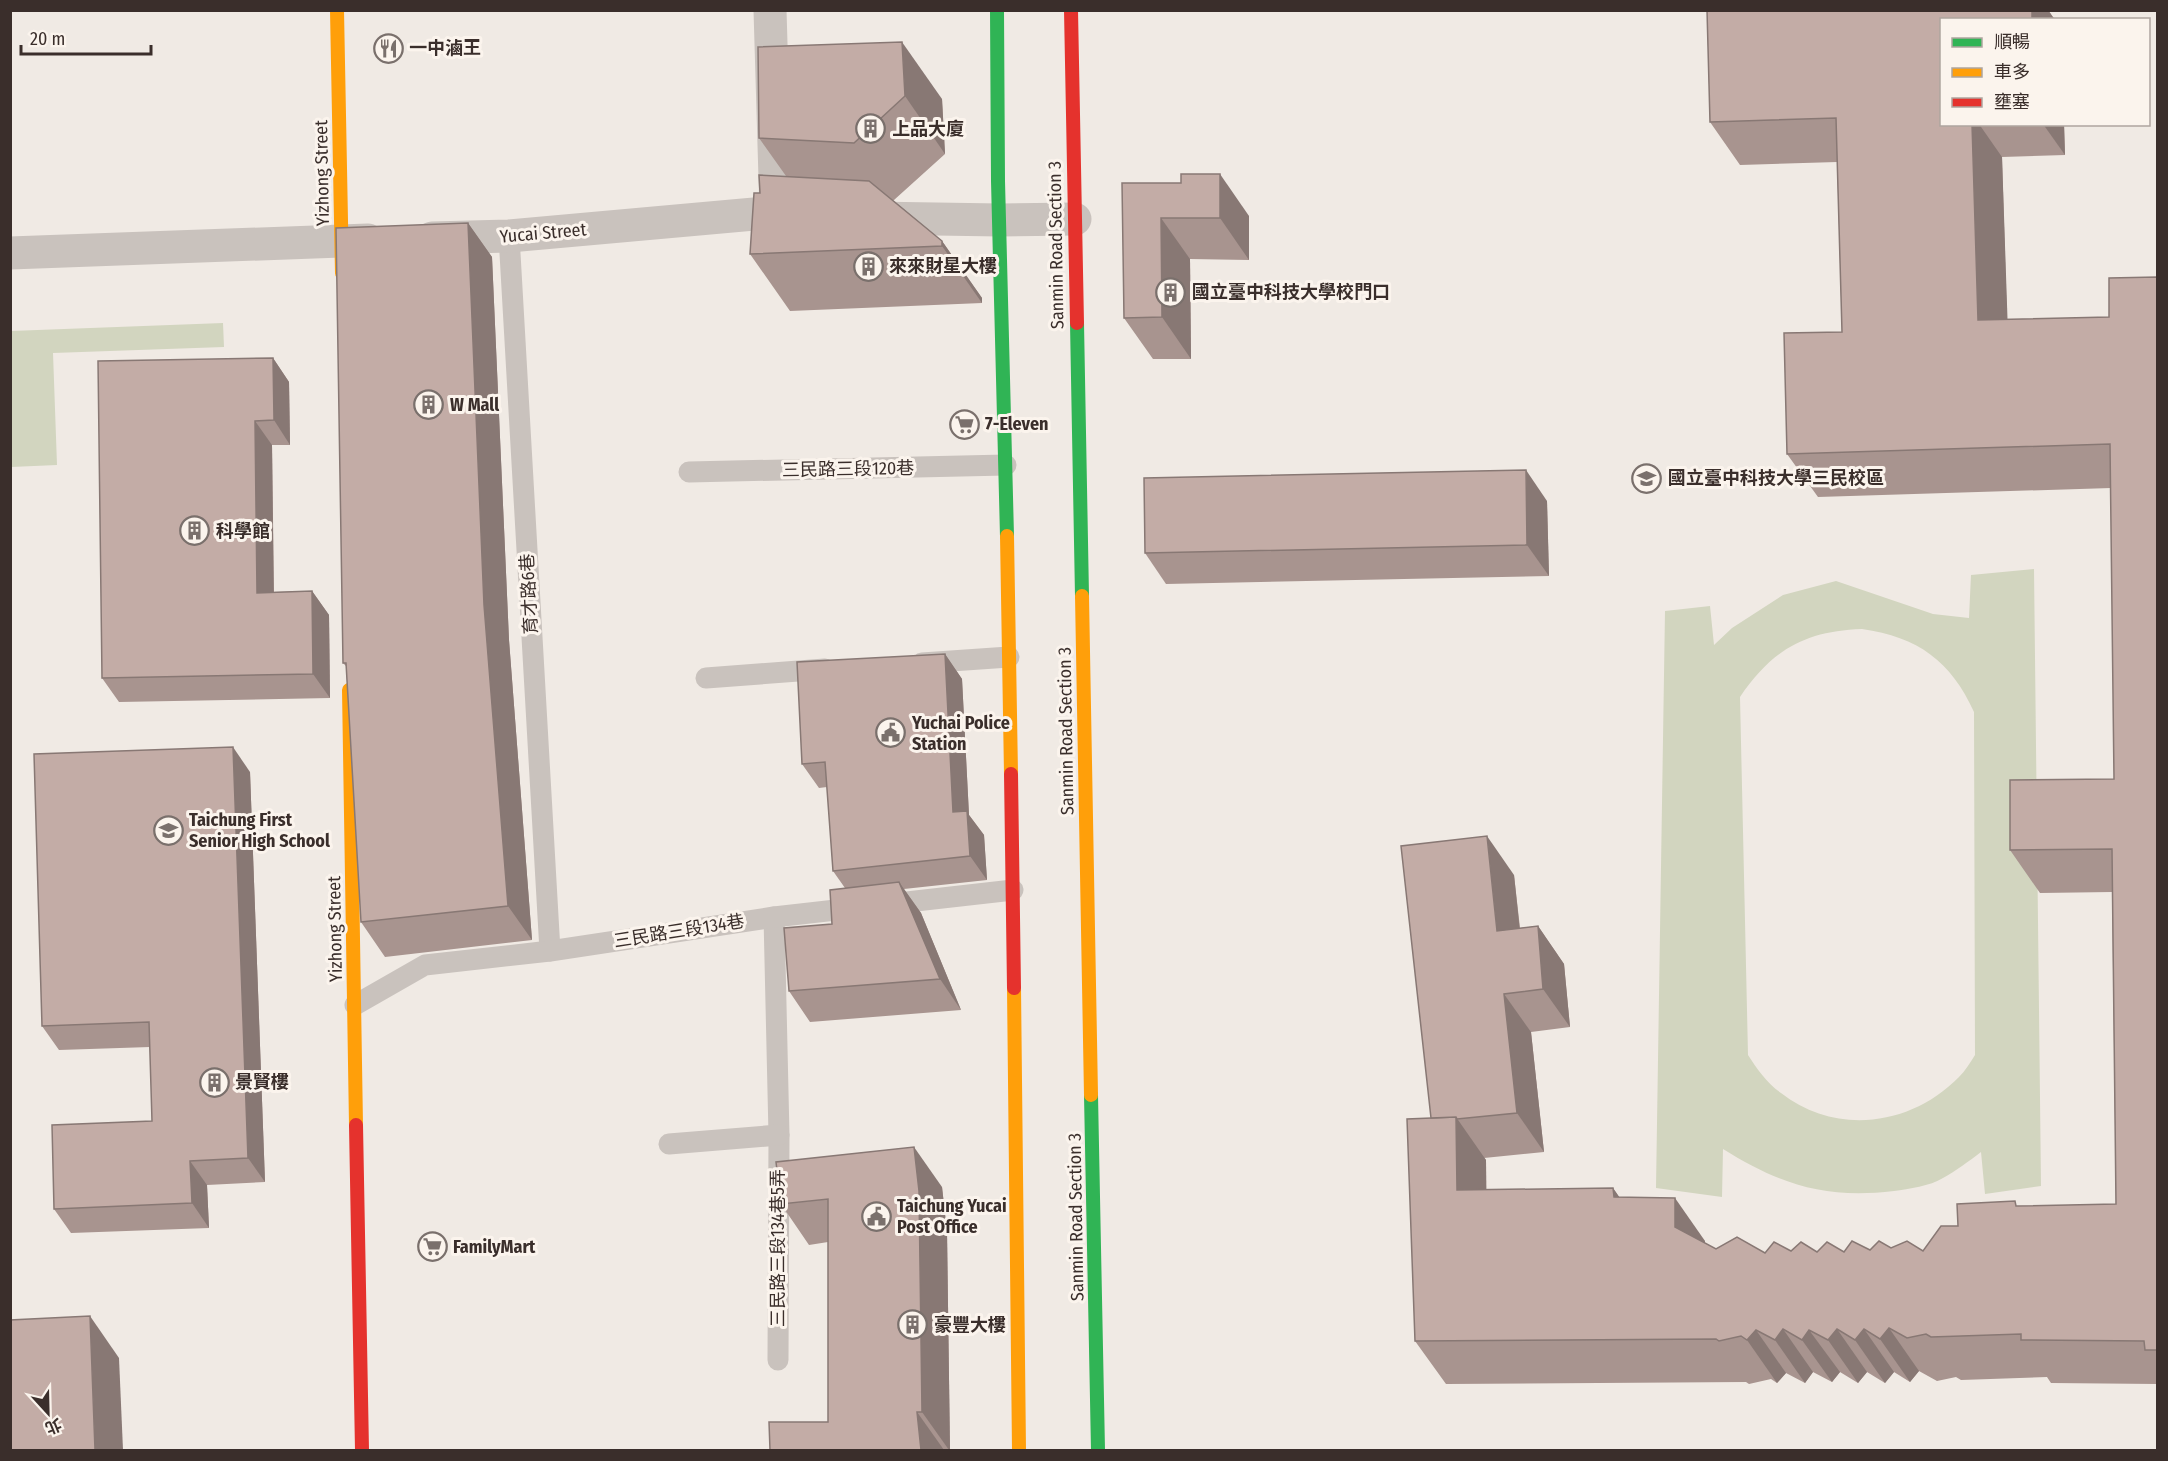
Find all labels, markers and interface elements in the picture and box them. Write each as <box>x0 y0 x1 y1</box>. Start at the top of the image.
scale bar <box>21 18 152 56</box>
legend <box>1940 18 2150 126</box>
text: 20 m <box>30 28 65 50</box>
text: 順暢 <box>1994 31 2030 53</box>
restaurant icon: 一中滷王 <box>372 32 404 64</box>
place label: 一中滷王 <box>409 37 481 59</box>
text: 車多 <box>1994 61 2030 83</box>
text: 壅塞 <box>1994 91 2030 113</box>
building icon: 上品大廈 <box>855 113 887 145</box>
place label: 上品大廈 <box>892 118 964 140</box>
street label: Yizhong Street <box>310 120 334 226</box>
street label: Sanmin Road Section 3 <box>1044 161 1068 329</box>
street label: Yucai Street <box>499 218 587 248</box>
building icon: 來來財星大樓 <box>852 250 884 282</box>
place label: 來來財星大樓 <box>889 255 997 277</box>
building icon: 國立臺中科技大學校門口 <box>1155 276 1187 308</box>
place label: 國立臺中科技大學校門口 <box>1192 281 1390 303</box>
building icon: W Mall <box>413 389 445 421</box>
place label: W Mall <box>450 394 499 416</box>
supermarket icon: 7-Eleven <box>948 408 980 440</box>
place label: 7-Eleven <box>985 413 1048 435</box>
street label: 三民路三段120巷 <box>782 457 914 481</box>
school or university icon: 國立臺中科技大學三民校區 <box>1631 462 1663 494</box>
place label: 國立臺中科技大學三民校區 <box>1668 467 1884 489</box>
building icon: 科學館 <box>179 515 211 547</box>
place label: 科學館 <box>216 520 270 542</box>
street label: 育才路6巷 <box>516 553 542 635</box>
street label: Sanmin Road Section 3 <box>1054 647 1078 815</box>
place label: Yuchai Police Station <box>911 712 1010 755</box>
public building icon: Yuchai Police Station <box>875 717 907 749</box>
place label: Taichung First Senior High School <box>189 809 330 852</box>
school or university icon: Taichung First Senior High School <box>152 814 184 846</box>
street label: Yizhong Street <box>323 876 347 982</box>
street label: 三民路三段134巷 <box>612 910 746 952</box>
building icon: 景賢樓 <box>198 1066 230 1098</box>
place label: 景賢樓 <box>235 1071 289 1093</box>
street label: Sanmin Road Section 3 <box>1064 1133 1088 1301</box>
street label: 三民路三段134巷5弄 <box>767 1169 789 1327</box>
place label: Taichung Yucai Post Office <box>897 1195 1007 1238</box>
public building icon: Taichung Yucai Post Office <box>860 1200 892 1232</box>
supermarket icon: FamilyMart <box>416 1231 448 1263</box>
place label: FamilyMart <box>453 1236 536 1258</box>
building icon: 豪豐大樓 <box>897 1309 929 1341</box>
place label: 豪豐大樓 <box>934 1314 1006 1336</box>
north arrow <box>18 1383 78 1443</box>
text: 北 <box>42 1415 64 1438</box>

